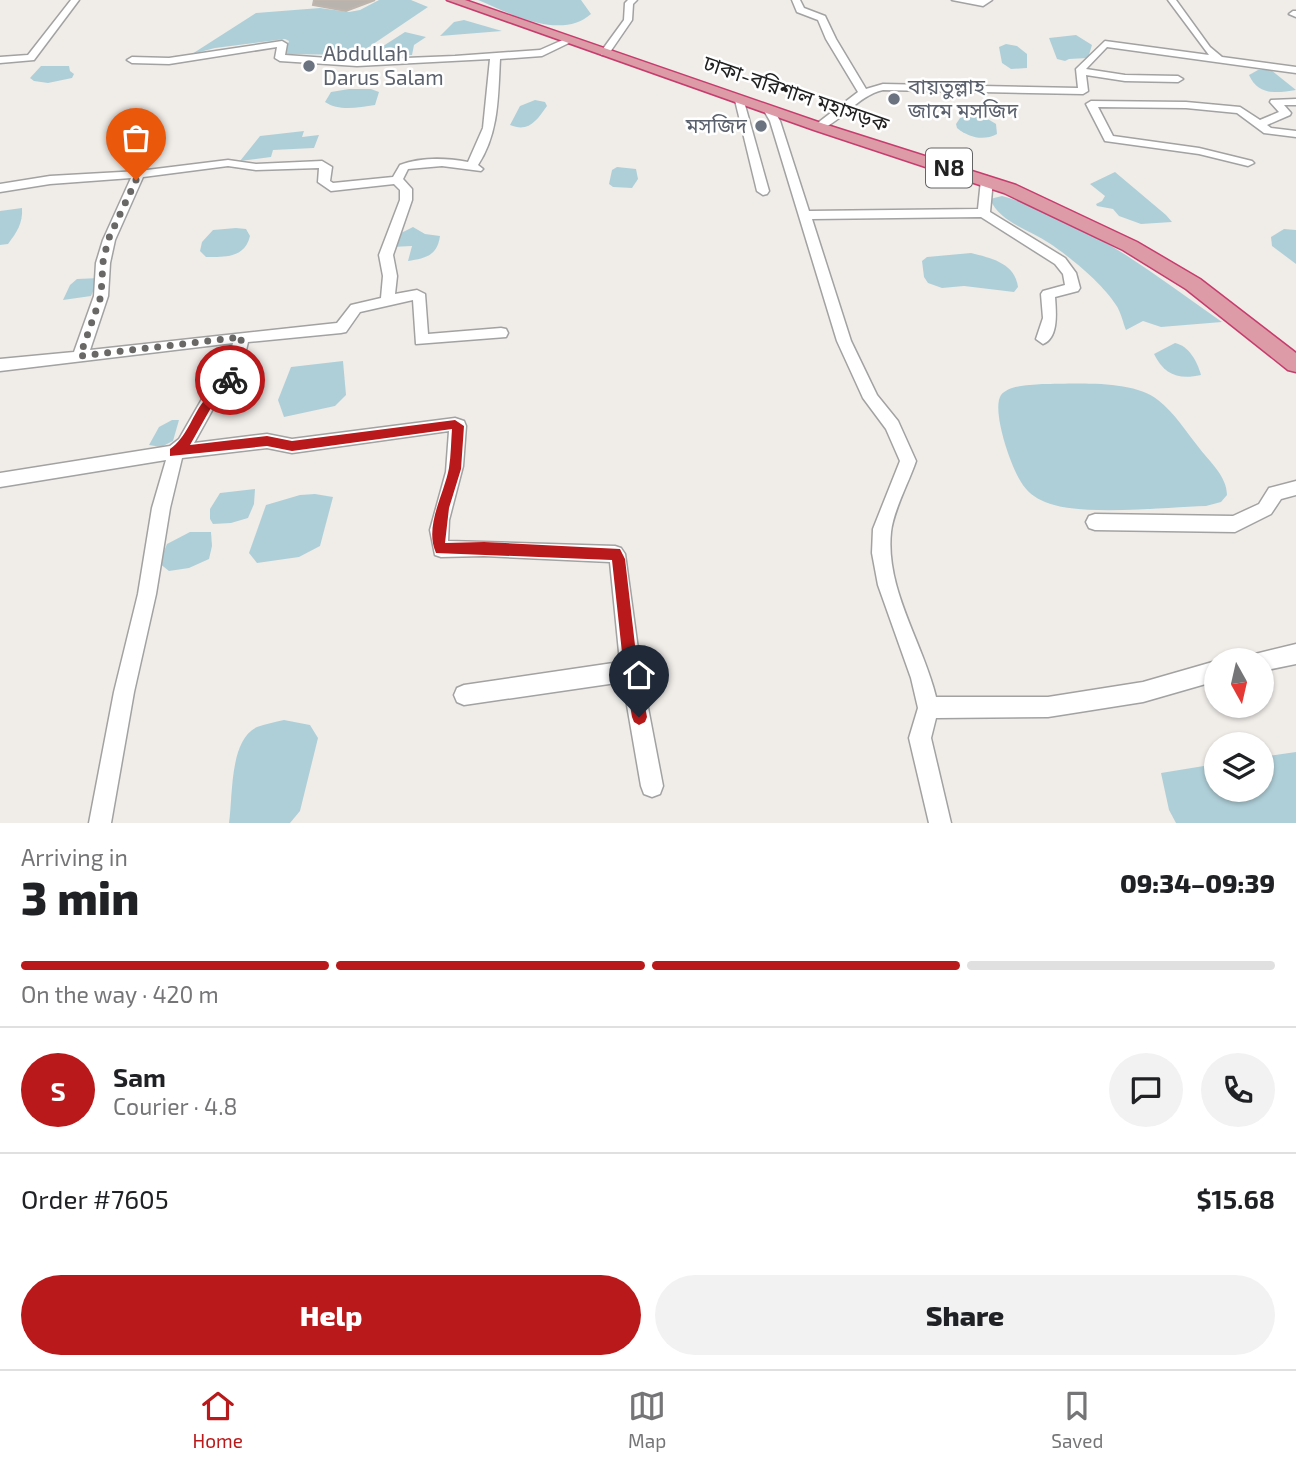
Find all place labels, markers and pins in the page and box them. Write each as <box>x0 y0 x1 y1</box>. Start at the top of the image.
place label: Abdullah Darus Salam <box>323 40 444 89</box>
marker: Abdullah Darus Salam <box>301 58 317 74</box>
place label: বায়তুল্লাহ জামে মসজিদ <box>907 73 1018 122</box>
marker: বায়তুল্লাহ জামে মসজিদ <box>886 91 902 107</box>
pin <box>106 108 166 180</box>
place label: মসজিদ <box>685 112 747 137</box>
marker: মসজিদ <box>753 118 769 134</box>
pin <box>609 645 669 717</box>

